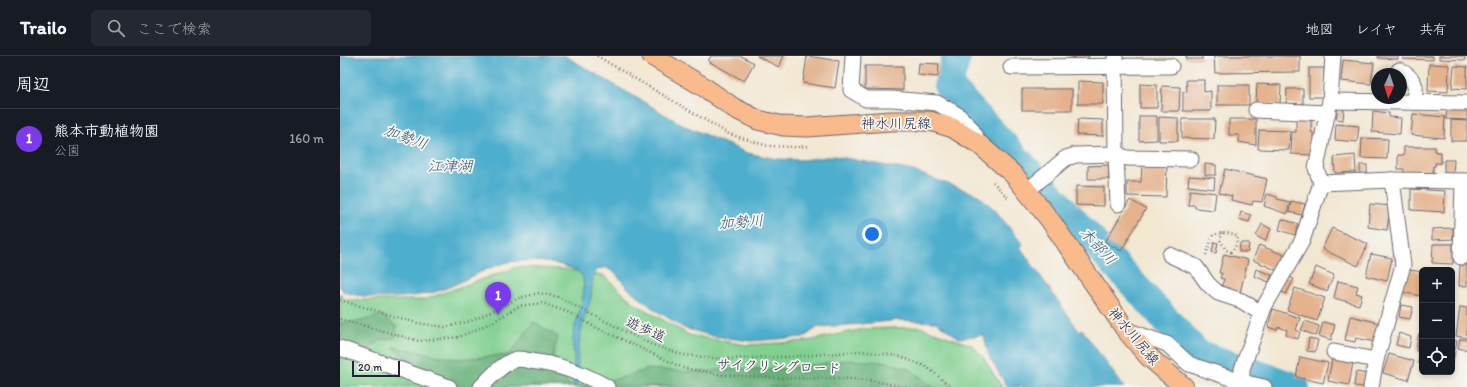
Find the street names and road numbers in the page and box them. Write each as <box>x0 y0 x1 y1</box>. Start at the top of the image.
street label: 神水川尻線 <box>861 115 931 132</box>
street label: 神水川尻線 <box>1105 304 1163 369</box>
street label: 遊歩道 <box>623 313 668 346</box>
street label: サイクリングロード <box>716 356 842 377</box>

